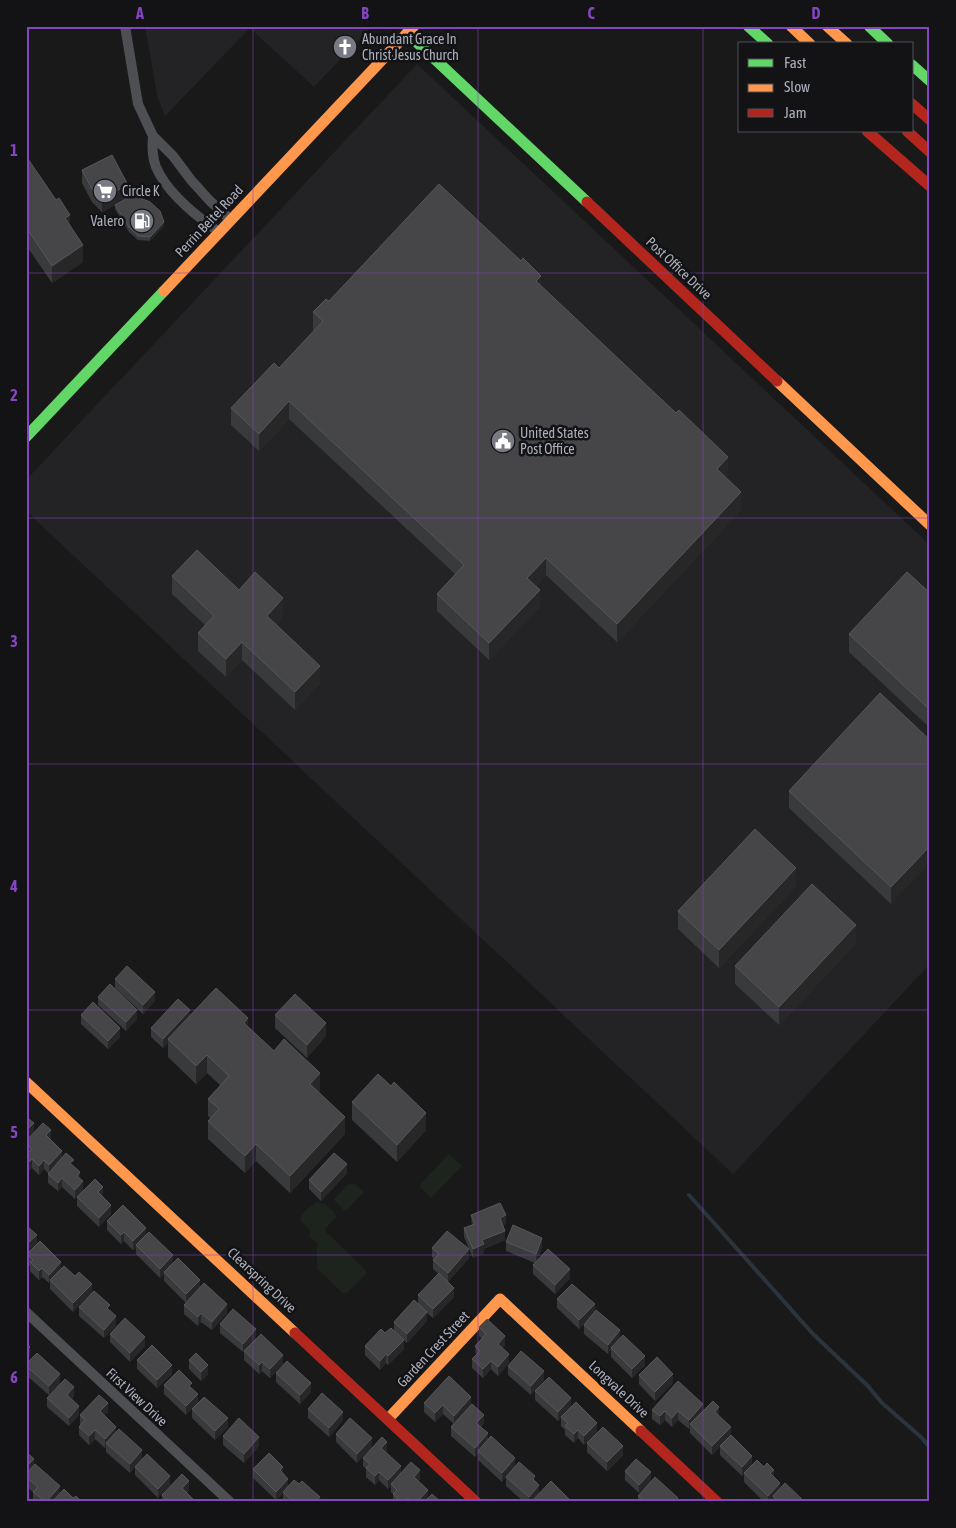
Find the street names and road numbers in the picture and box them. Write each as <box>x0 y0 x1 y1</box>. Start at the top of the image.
street label: Perrin Beitel Road <box>172 182 246 260</box>
street label: Post Office Drive <box>643 234 715 302</box>
street label: Clearspring Drive <box>224 1244 300 1316</box>
street label: Garden Crest Street <box>394 1308 472 1390</box>
street label: Longvale Drive <box>586 1357 652 1421</box>
street label: First View Drive <box>103 1365 171 1429</box>

